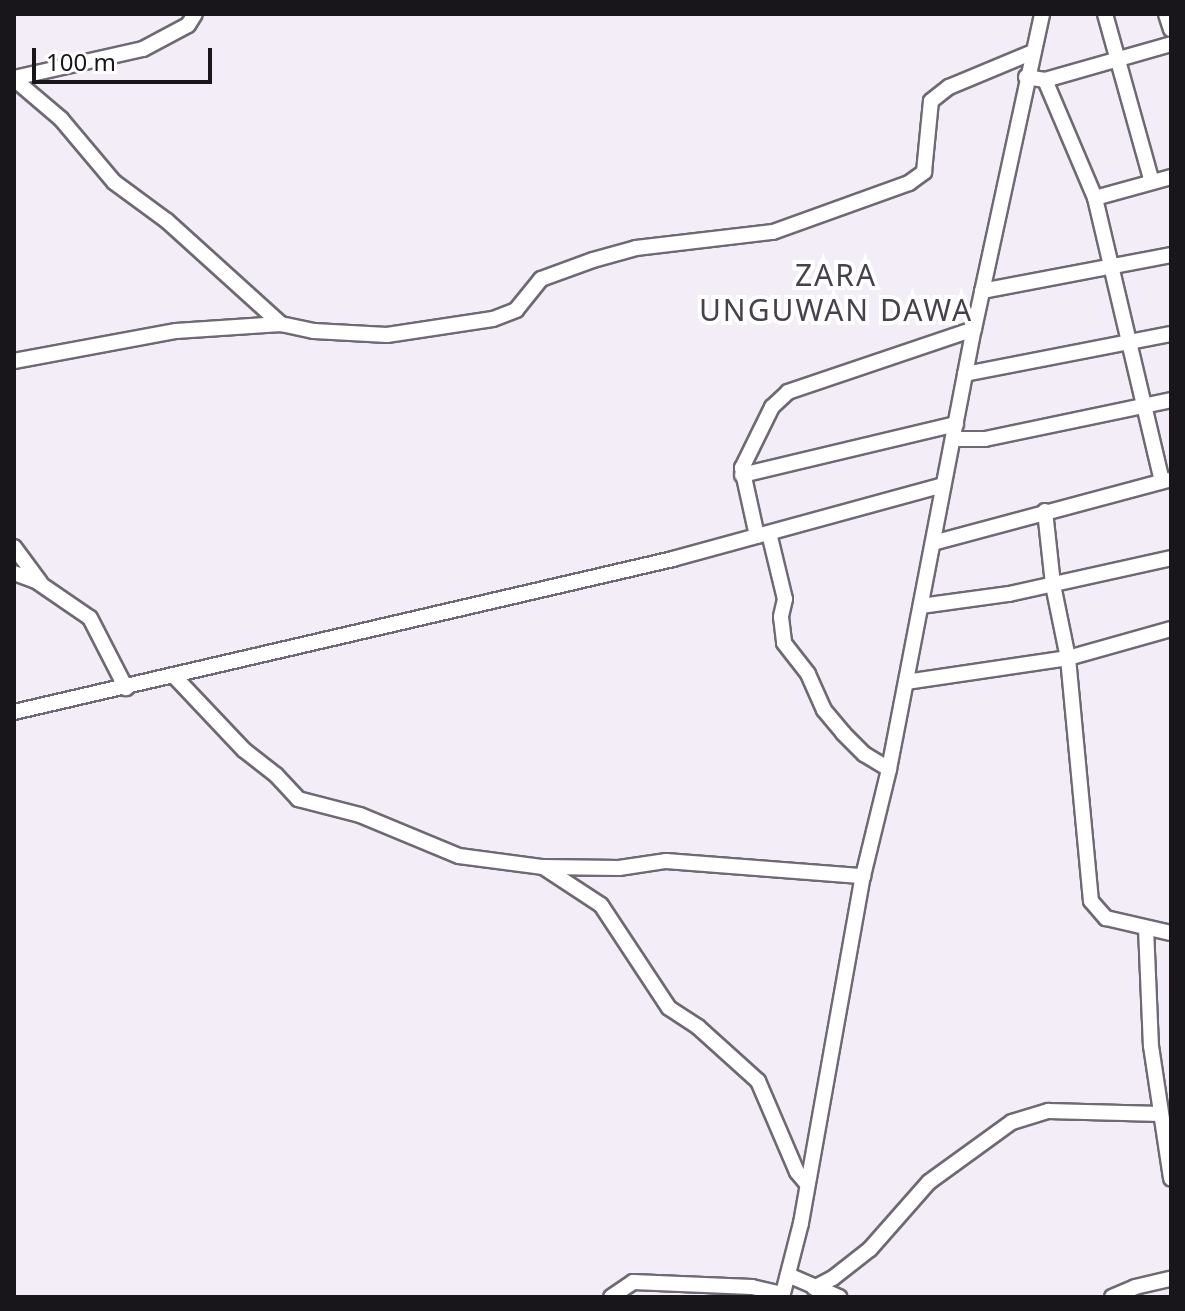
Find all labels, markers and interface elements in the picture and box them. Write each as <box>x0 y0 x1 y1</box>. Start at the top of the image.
scale bar <box>36 32 216 82</box>
text: 100 m <box>46 45 116 78</box>
district label: ZARA UNGUWAN DAWA <box>699 257 973 328</box>

